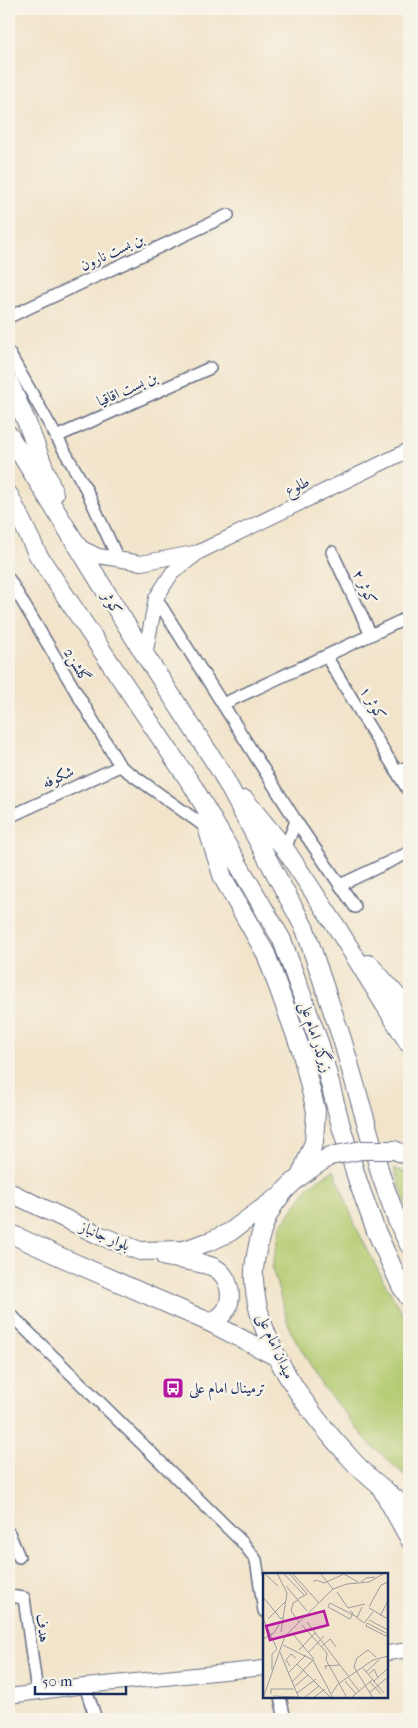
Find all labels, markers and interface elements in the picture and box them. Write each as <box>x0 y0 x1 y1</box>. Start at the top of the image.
street label: بن بست نارون <box>77 229 147 275</box>
street label: بن بست اقاقیا <box>94 368 160 410</box>
street label: طلوع <box>282 472 314 503</box>
street label: کوثر ۲ <box>349 567 381 607</box>
street label: کوثر <box>97 586 126 618</box>
street label: گلشن2 <box>59 644 94 686</box>
street label: کوثر ۱ <box>356 683 390 723</box>
street label: شکوفه <box>39 762 77 792</box>
street label: زیرگذر امام علی <box>292 999 338 1076</box>
street label: بلوار جانباز <box>75 1217 133 1255</box>
street label: میدان امام علی <box>250 1310 298 1383</box>
bus stop icon: ترمینال امام علی <box>161 1376 185 1400</box>
place label: ترمینال امام علی <box>189 1379 265 1401</box>
inset map <box>263 1573 388 1698</box>
street label: هدف <box>32 1613 54 1643</box>
scale bar <box>35 1663 126 1695</box>
text: 50 m <box>42 1672 73 1690</box>

